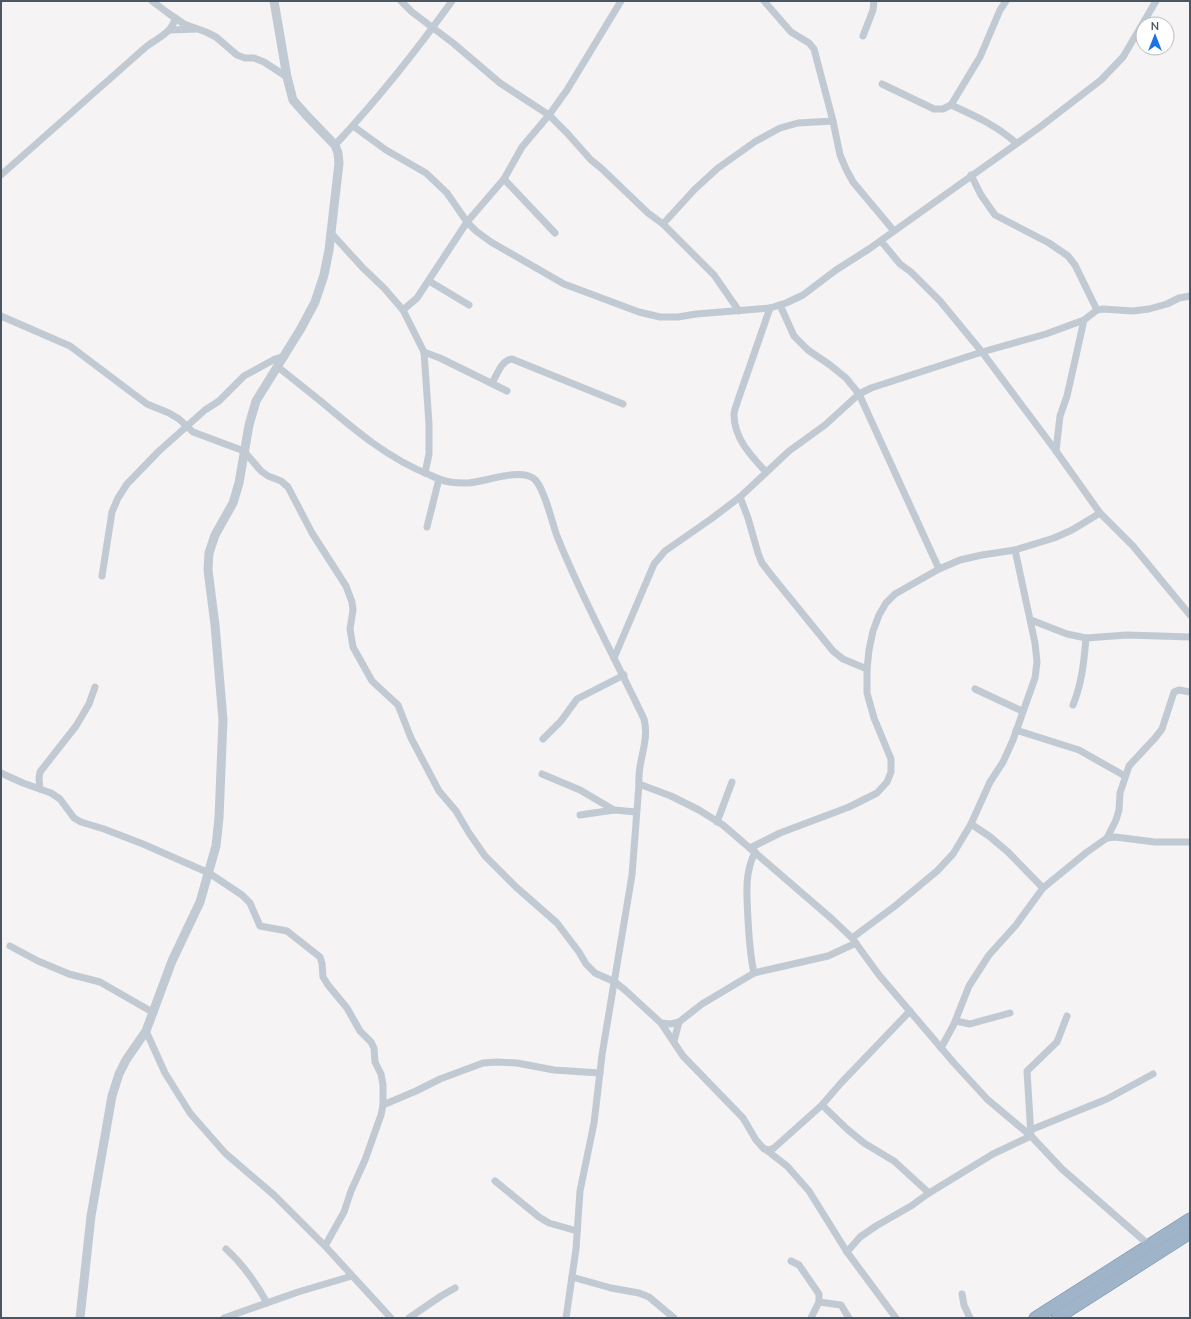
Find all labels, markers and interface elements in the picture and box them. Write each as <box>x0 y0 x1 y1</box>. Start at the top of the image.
north arrow <box>1135 16 1175 56</box>
text: N <box>1151 19 1159 33</box>

